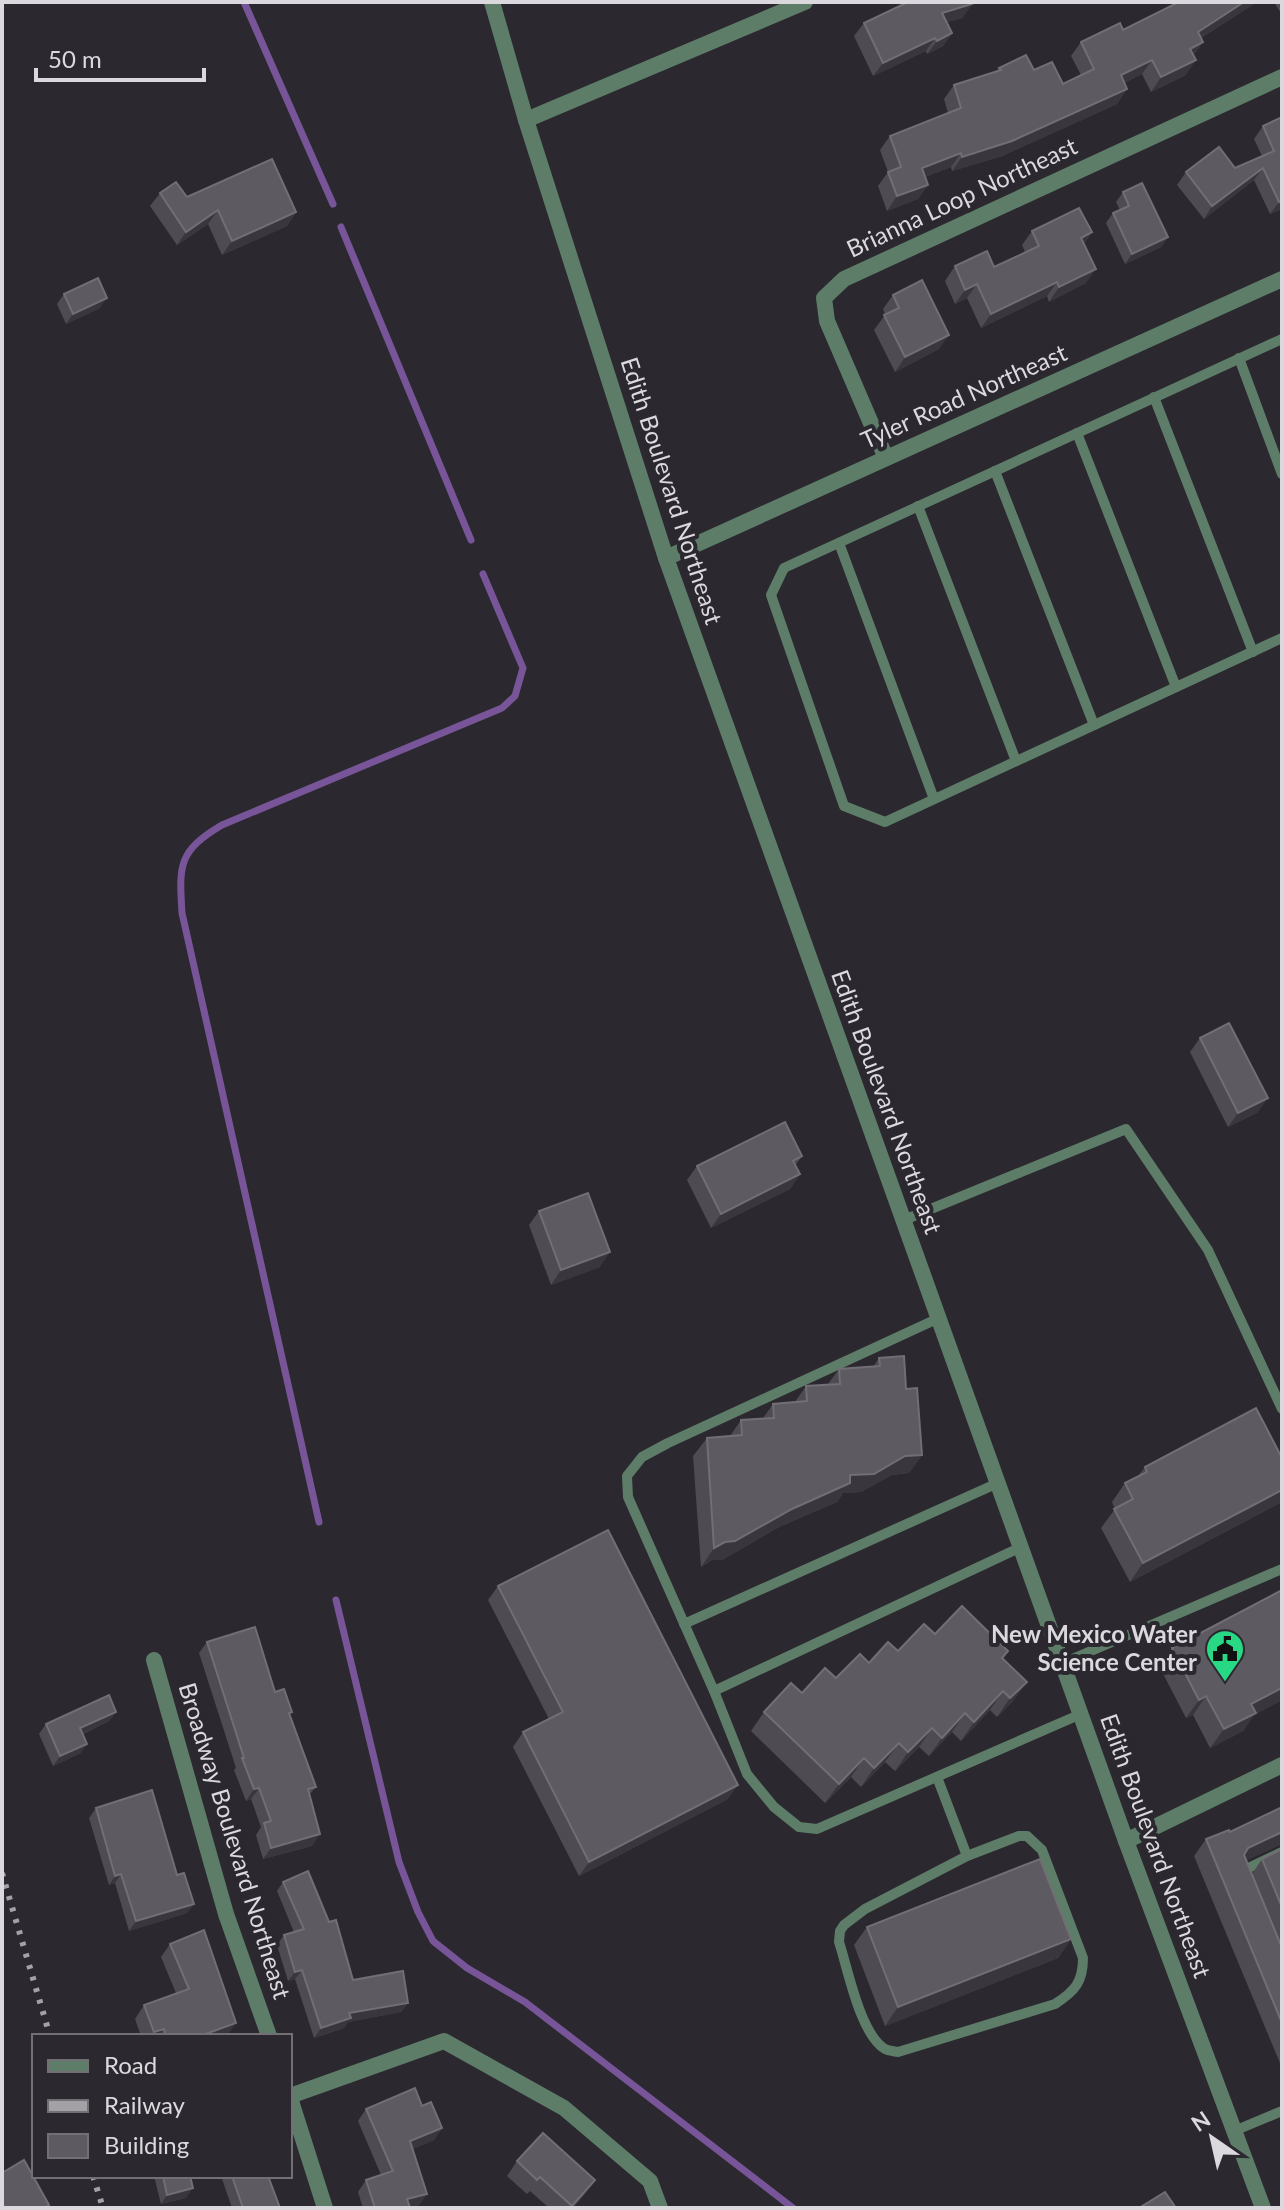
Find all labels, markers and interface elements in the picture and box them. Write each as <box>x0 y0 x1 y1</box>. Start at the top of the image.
scale bar <box>36 32 204 82</box>
text: 50 m <box>48 44 102 73</box>
street label: Brianna Loop Northeast <box>842 130 1081 263</box>
street label: Tyler Road Northeast <box>856 337 1071 454</box>
street label: Edith Boulevard Northeast <box>616 353 729 628</box>
street label: Edith Boulevard Northeast <box>826 965 949 1238</box>
place label: New Mexico Water Science Center <box>991 1619 1197 1676</box>
public building icon: New Mexico Water Science Center <box>1204 1628 1246 1683</box>
street label: Broadway Boulevard Northeast <box>173 1679 298 2002</box>
street label: Edith Boulevard Northeast <box>1095 1709 1218 1982</box>
legend <box>32 2034 292 2178</box>
text: Road <box>104 2050 157 2079</box>
text: Railway <box>104 2090 186 2119</box>
north arrow <box>1172 2098 1252 2178</box>
text: N <box>1186 2105 1215 2137</box>
text: Building <box>104 2130 189 2159</box>

